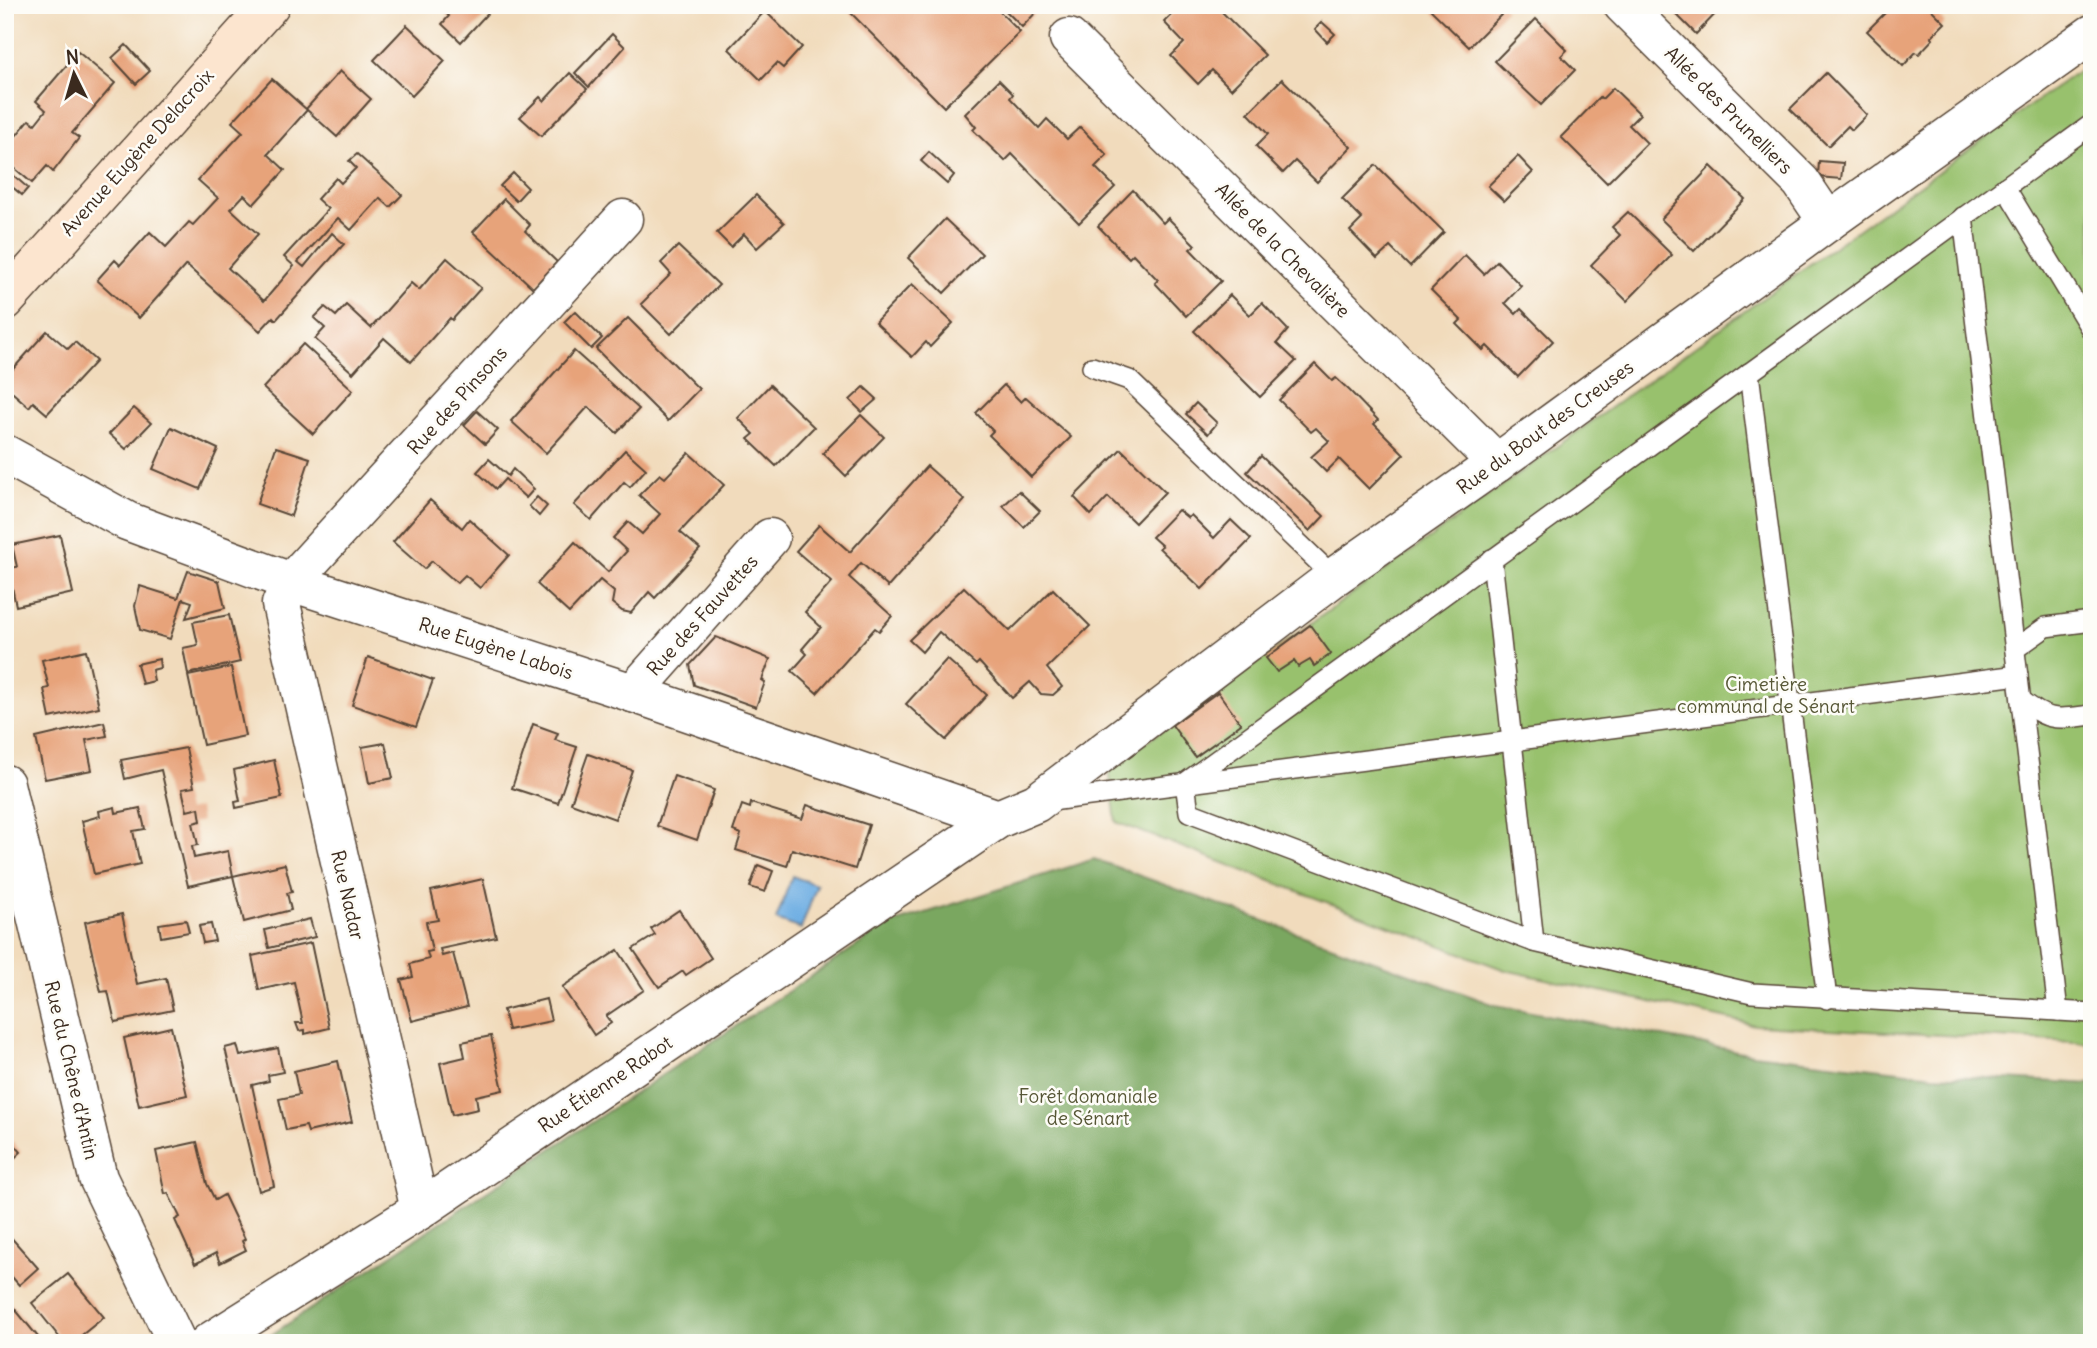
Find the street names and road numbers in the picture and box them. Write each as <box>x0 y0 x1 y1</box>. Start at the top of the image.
street label: Allée des Prunelliers <box>1660 41 1798 179</box>
street label: Avenue Eugène Delacroix <box>56 63 219 241</box>
street label: Allée de la Chevalière <box>1211 178 1355 322</box>
street label: Rue des Pinsons <box>402 341 512 459</box>
street label: Rue du Bout des Creuses <box>1452 355 1638 499</box>
street label: Rue des Fauvettes <box>641 549 763 681</box>
street label: Rue Eugène Labois <box>416 612 576 684</box>
street label: Rue Nadar <box>326 848 370 942</box>
street label: Rue du Chêne d'Antin <box>40 978 104 1162</box>
street label: Rue Étienne Rabot <box>533 1030 677 1138</box>

